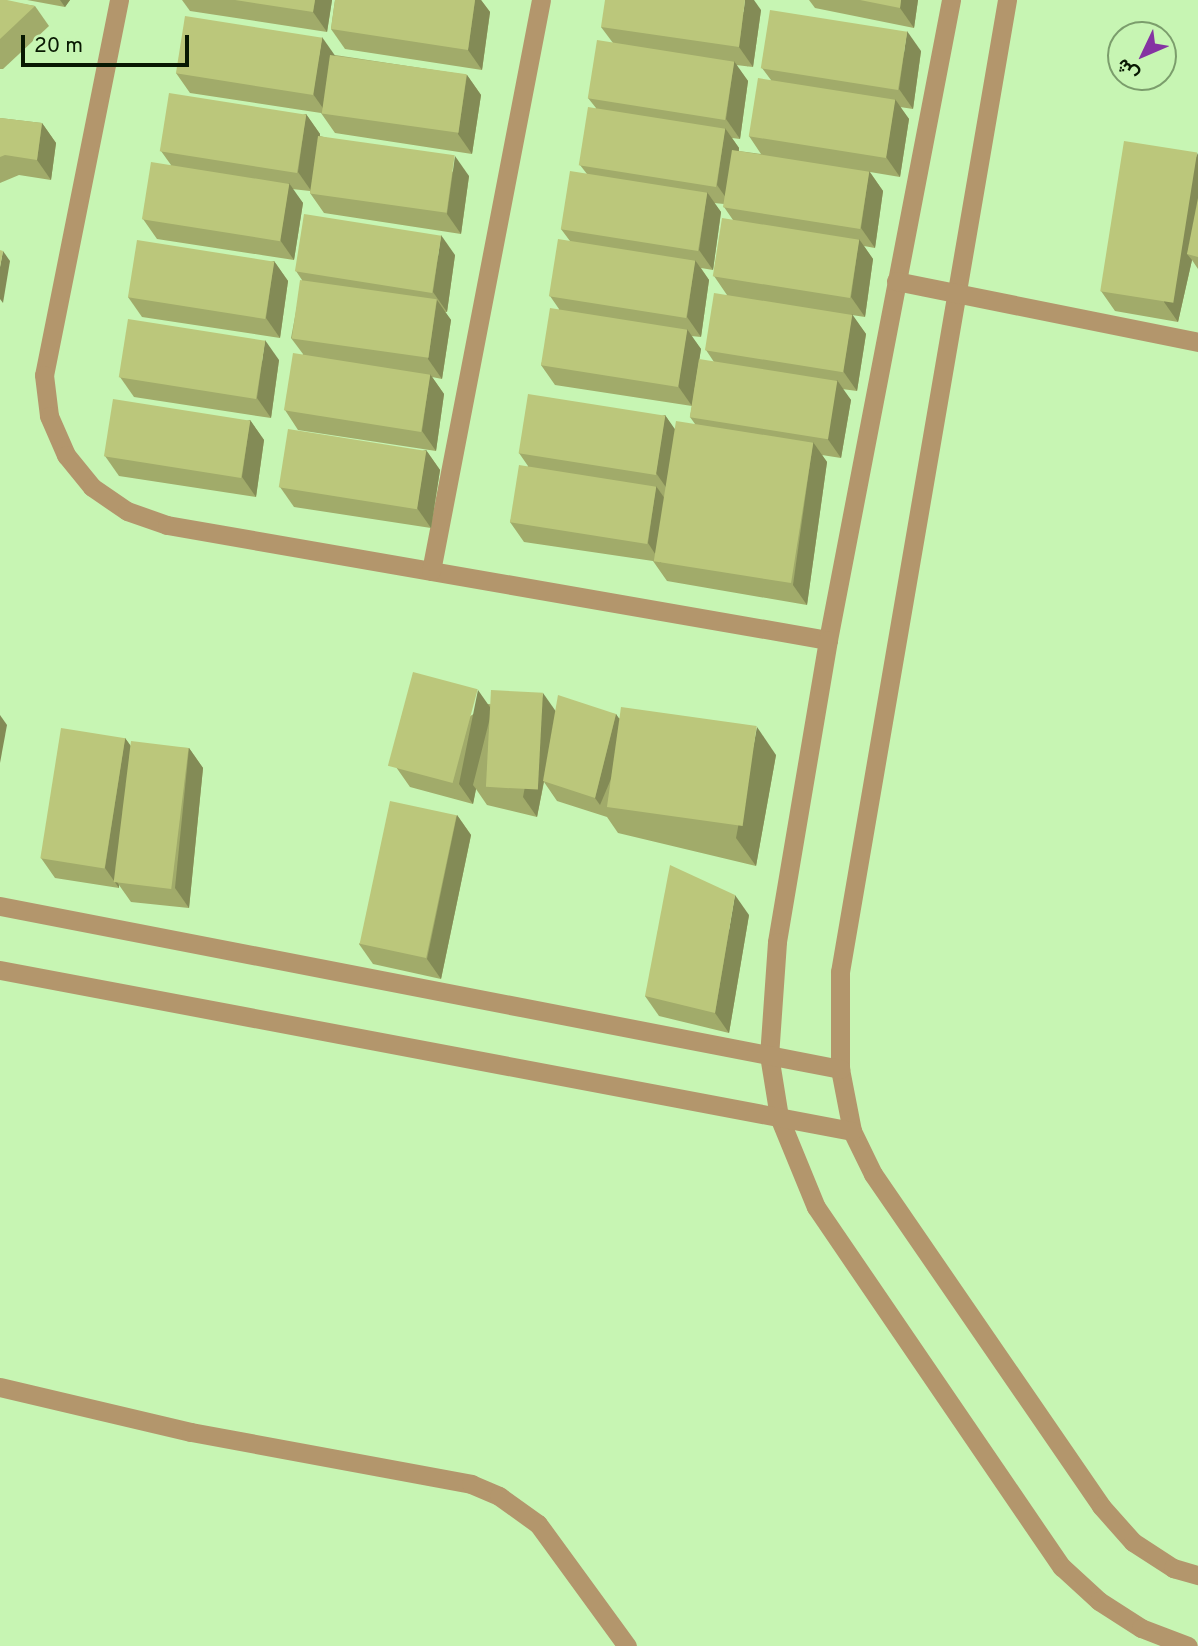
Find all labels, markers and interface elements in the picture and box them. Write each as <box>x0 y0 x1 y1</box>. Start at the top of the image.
scale bar <box>24 21 192 65</box>
north arrow <box>1107 21 1177 91</box>
text: 20 m <box>34 33 83 60</box>
text: ش <box>1112 53 1145 86</box>

